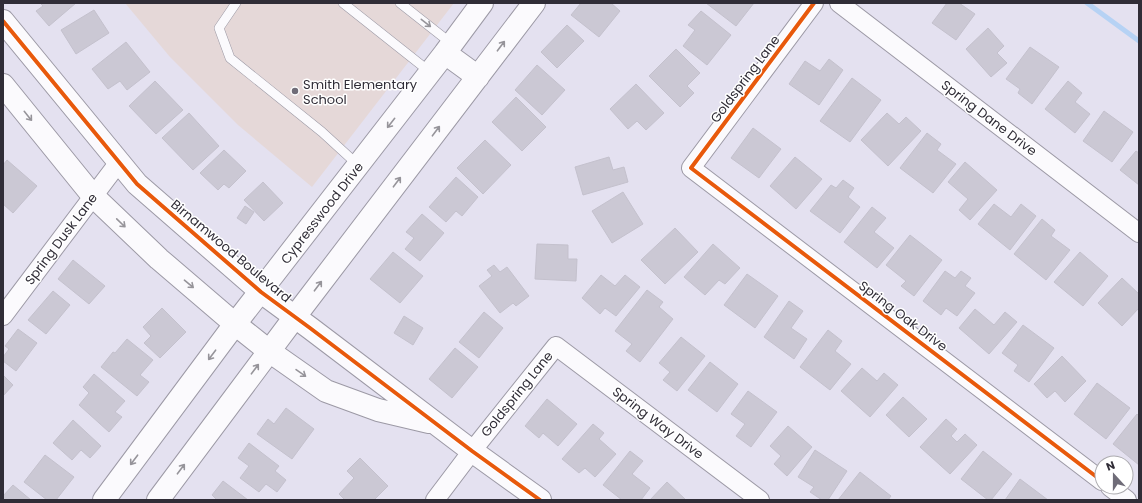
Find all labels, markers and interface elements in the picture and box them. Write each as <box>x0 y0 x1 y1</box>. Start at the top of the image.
one-way arrow <box>421 19 432 28</box>
street label: Goldspring Lane <box>706 31 784 127</box>
one-way arrow <box>497 40 506 51</box>
place label: Smith Elementary School <box>303 75 418 109</box>
street label: Spring Dane Drive <box>937 76 1041 160</box>
marker: Smith Elementary School <box>290 86 300 96</box>
one-way arrow <box>23 110 32 121</box>
one-way arrow <box>386 118 395 129</box>
one-way arrow <box>432 126 440 137</box>
street label: Cypresswood Drive <box>276 158 368 268</box>
one-way arrow <box>393 177 401 188</box>
street label: Spring Dusk Lane <box>20 189 102 289</box>
street label: Birnamwood Boulevard <box>167 195 295 307</box>
one-way arrow <box>116 218 126 227</box>
street label: Spring Oak Drive <box>855 276 951 356</box>
one-way arrow <box>183 280 194 289</box>
one-way arrow <box>314 280 322 291</box>
street label: Goldspring Lane <box>476 347 558 441</box>
one-way arrow <box>208 350 216 361</box>
one-way arrow <box>251 364 260 375</box>
one-way arrow <box>295 369 306 377</box>
street label: Spring Way Drive <box>608 382 708 464</box>
one-way arrow <box>130 454 138 465</box>
north arrow <box>1094 455 1134 495</box>
text: N <box>1104 457 1117 475</box>
one-way arrow <box>177 463 185 474</box>

